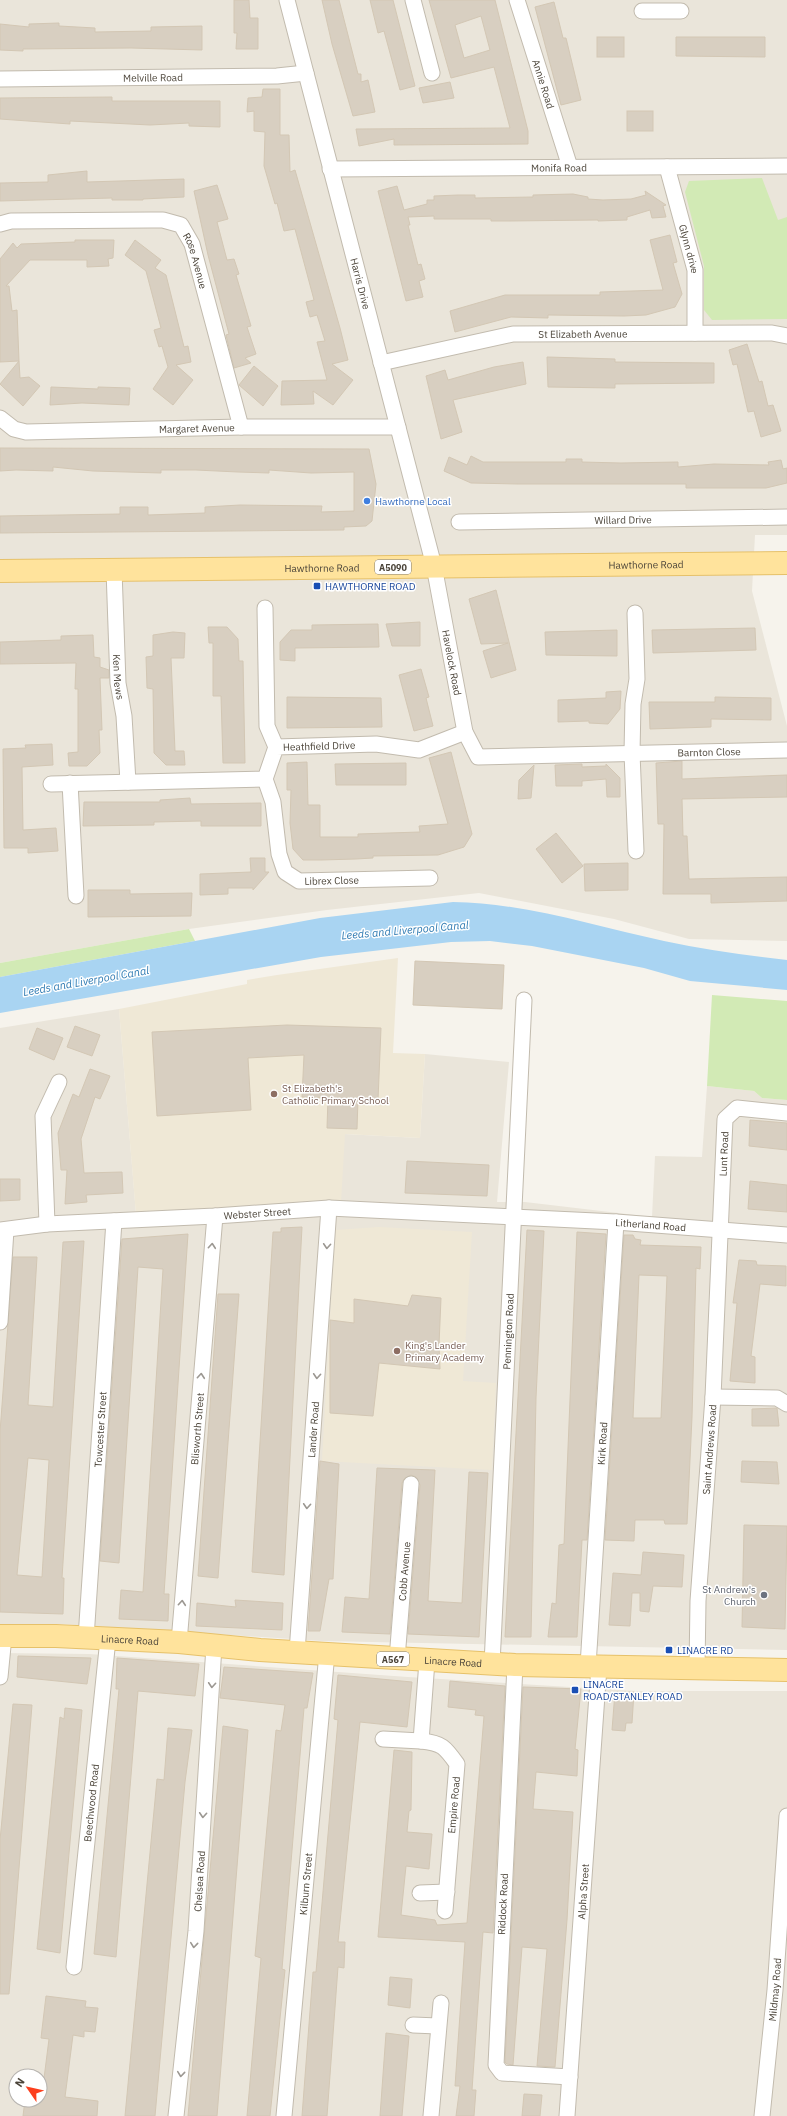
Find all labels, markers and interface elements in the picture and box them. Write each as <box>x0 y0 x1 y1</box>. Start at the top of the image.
street label: Annie Road <box>530 58 558 110</box>
street label: Melville Road <box>123 71 183 84</box>
street label: Monifa Road <box>531 161 587 174</box>
street label: Glynn drive <box>676 223 702 274</box>
street label: Rose Avenue <box>180 230 210 291</box>
street label: Harris Drive <box>348 256 374 311</box>
street label: St Elizabeth Avenue <box>538 327 628 340</box>
street label: Margaret Avenue <box>159 421 235 435</box>
place label: Hawthorne Local <box>375 495 451 508</box>
marker: Hawthorne Local <box>362 496 372 506</box>
street label: Willard Drive <box>594 513 652 526</box>
street label: Hawthorne Road <box>608 558 684 571</box>
road number: A5090 <box>375 560 411 574</box>
street label: Hawthorne Road <box>284 561 360 575</box>
place label: HAWTHORNE ROAD <box>325 580 416 593</box>
marker: HAWTHORNE ROAD <box>312 581 322 591</box>
street label: Havelock Road <box>440 629 465 697</box>
street label: Ken Mews <box>110 654 127 701</box>
street label: Heathfield Drive <box>283 738 356 753</box>
street label: Barnton Close <box>677 745 741 759</box>
street label: Librex Close <box>304 873 360 887</box>
water label: Leeds and Liverpool Canal <box>341 917 469 943</box>
water label: Leeds and Liverpool Canal <box>22 963 150 999</box>
place label: St Elizabeth's Catholic Primary School <box>282 1082 389 1107</box>
marker: St Elizabeth's Catholic Primary School <box>269 1089 279 1099</box>
street label: Lunt Road <box>716 1131 731 1177</box>
street label: Webster Street <box>223 1204 292 1222</box>
street label: Litherland Road <box>615 1215 687 1234</box>
one-way arrow <box>207 1243 216 1249</box>
one-way arrow <box>322 1243 331 1250</box>
street label: Pennington Road <box>500 1293 516 1370</box>
place label: King's Lander Primary Academy <box>405 1339 484 1364</box>
marker: King's Lander Primary Academy <box>392 1346 402 1356</box>
one-way arrow <box>197 1372 206 1379</box>
one-way arrow <box>313 1373 322 1379</box>
street label: Towcester Street <box>91 1391 109 1468</box>
street label: Blisworth Street <box>187 1392 207 1465</box>
street label: Lander Road <box>305 1401 322 1458</box>
street label: Saint Andrews Road <box>699 1404 719 1495</box>
street label: Kirk Road <box>594 1421 610 1465</box>
one-way arrow <box>303 1503 312 1509</box>
street label: Cobb Avenue <box>395 1541 413 1601</box>
place label: St Andrew's Church <box>702 1583 756 1608</box>
marker: St Andrew's Church <box>759 1590 769 1600</box>
one-way arrow <box>178 1600 187 1606</box>
street label: Linacre Road <box>101 1632 159 1648</box>
place label: LINACRE RD <box>677 1644 734 1657</box>
marker: LINACRE RD <box>664 1645 674 1655</box>
road number: A567 <box>377 1652 409 1666</box>
street label: Linacre Road <box>424 1653 483 1670</box>
place label: LINACRE ROAD/STANLEY ROAD <box>583 1678 683 1703</box>
one-way arrow <box>207 1682 216 1688</box>
marker: LINACRE ROAD/STANLEY ROAD <box>570 1685 580 1695</box>
street label: Beechwood Road <box>81 1763 102 1842</box>
street label: Empire Road <box>445 1776 463 1834</box>
one-way arrow <box>199 1812 208 1818</box>
street label: Chelsea Road <box>191 1850 208 1912</box>
street label: Kilburn Street <box>296 1852 315 1916</box>
street label: Alpha Street <box>575 1863 591 1920</box>
street label: Riddock Road <box>495 1873 511 1935</box>
one-way arrow <box>190 1942 199 1948</box>
street label: Mildmay Road <box>765 1958 784 2022</box>
north arrow <box>8 2068 48 2108</box>
one-way arrow <box>176 2071 185 2077</box>
text: N <box>12 2075 28 2090</box>

